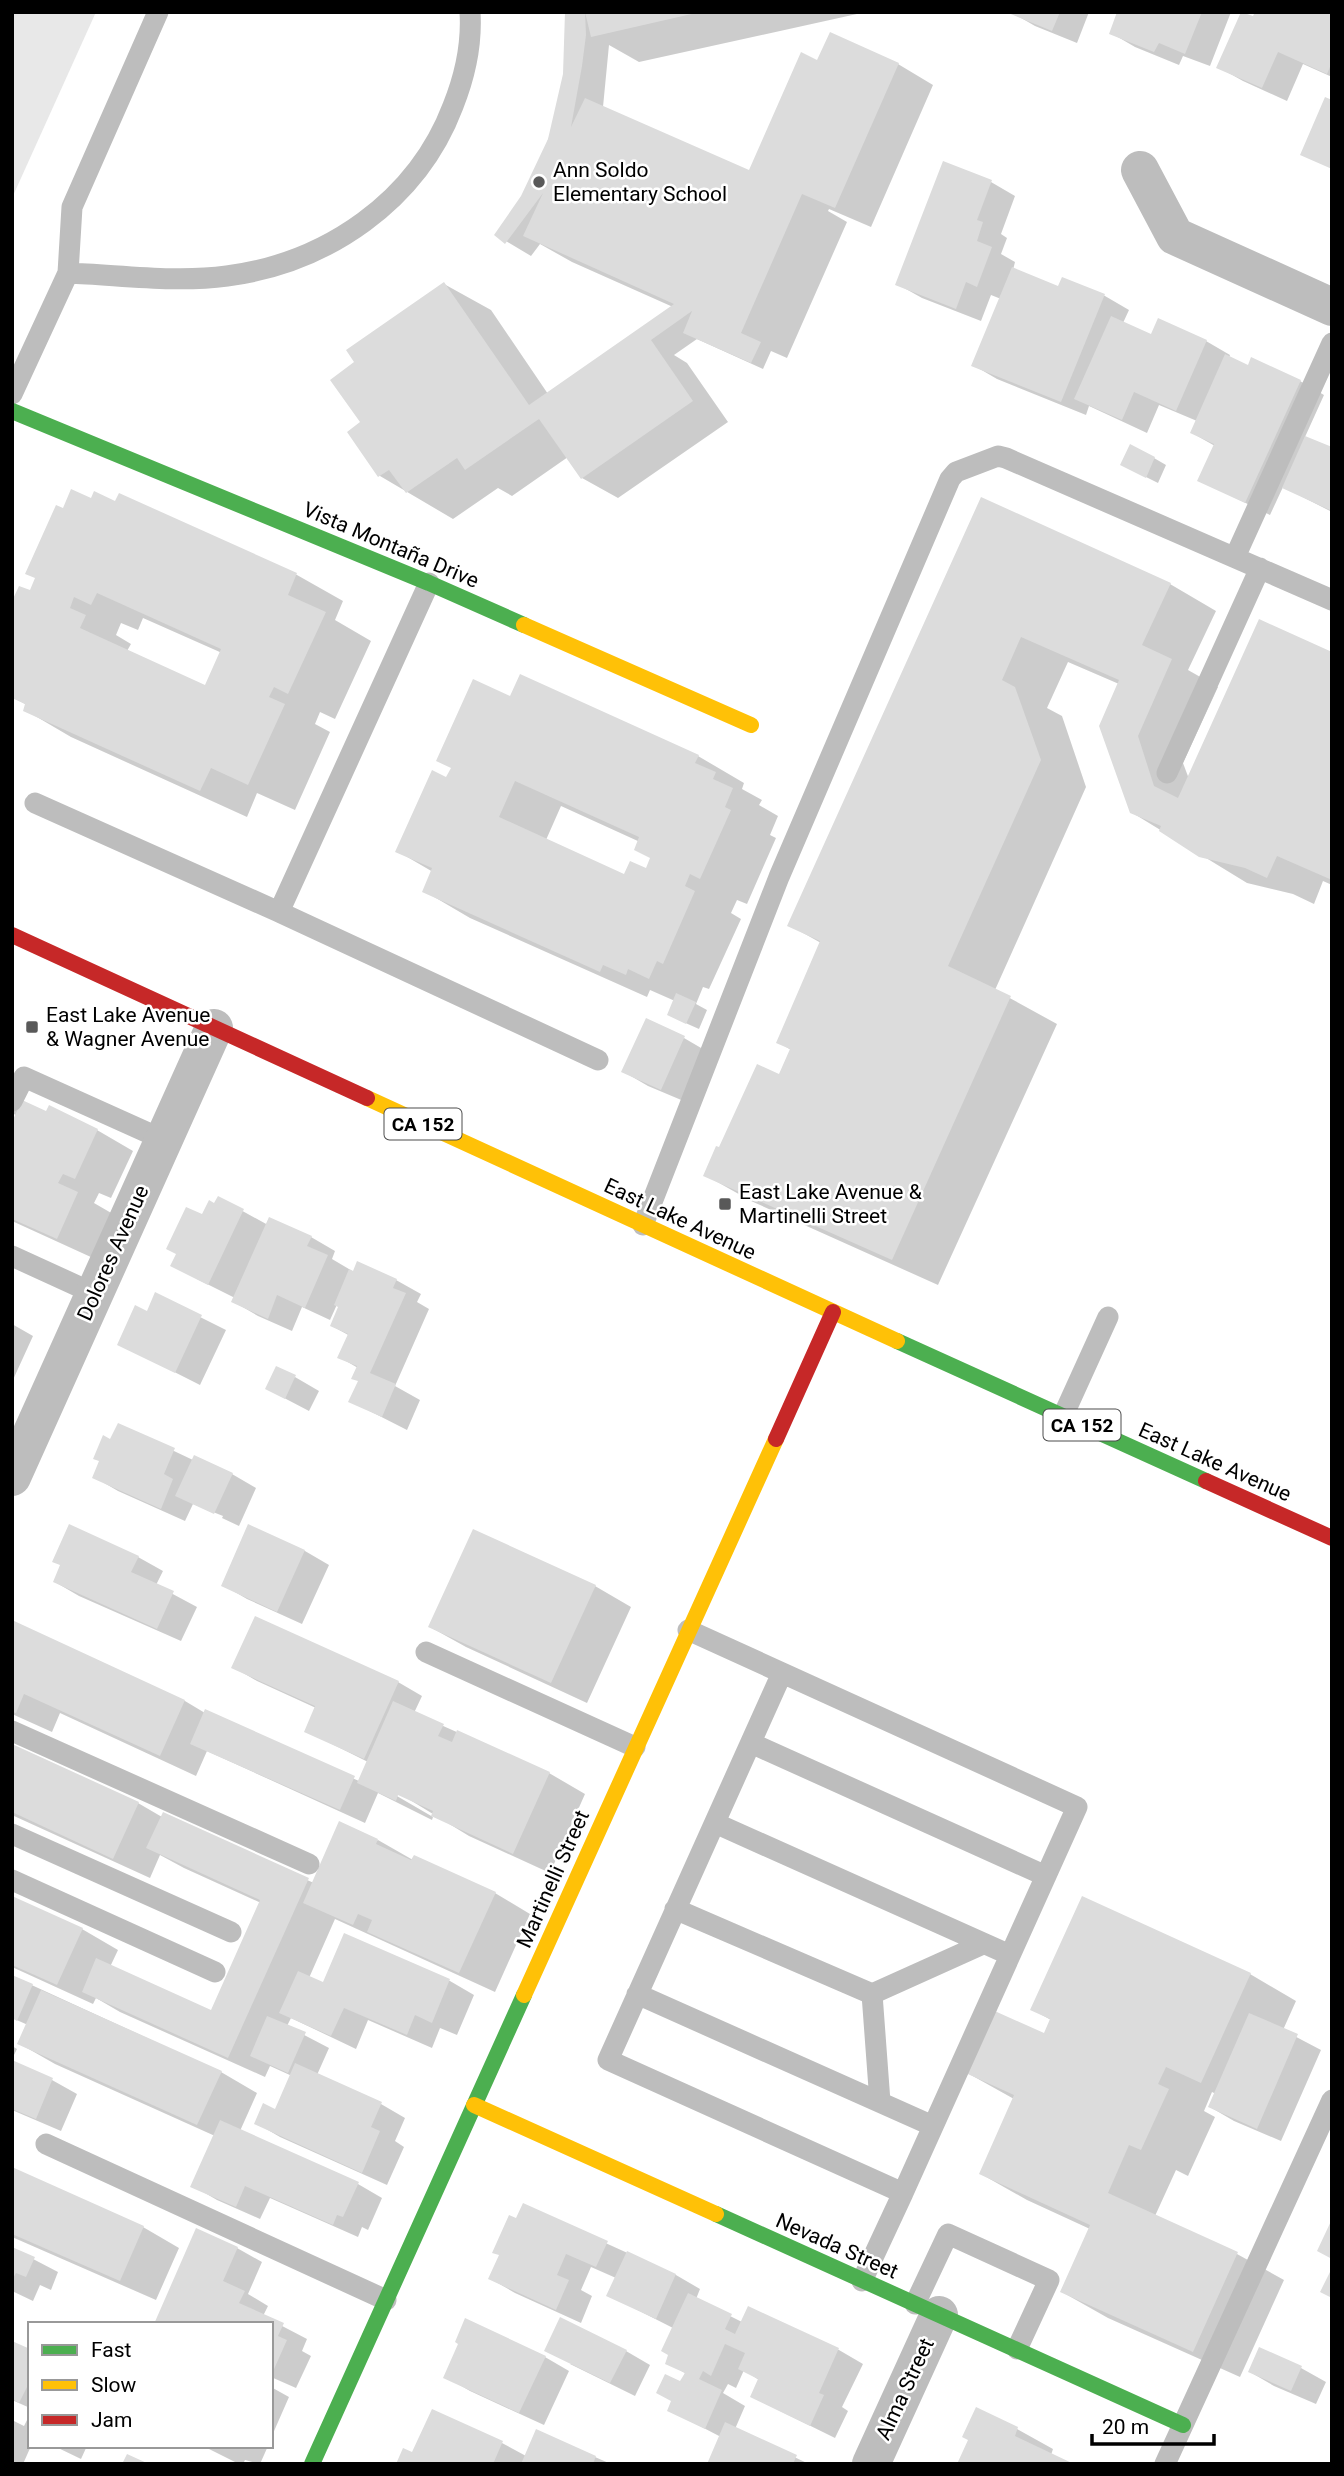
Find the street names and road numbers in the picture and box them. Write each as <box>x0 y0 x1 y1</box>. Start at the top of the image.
street label: Vista Montaña Drive <box>300 497 482 593</box>
road number: CA 152 <box>384 1108 462 1140</box>
street label: East Lake Avenue <box>600 1173 760 1265</box>
street label: Dolores Avenue <box>72 1182 154 1324</box>
road number: CA 152 <box>1044 1410 1120 1441</box>
street label: East Lake Avenue <box>1135 1418 1295 1506</box>
street label: Martinelli Street <box>512 1806 594 1951</box>
street label: Nevada Street <box>772 2208 902 2284</box>
street label: Alma Street <box>871 2334 939 2444</box>

